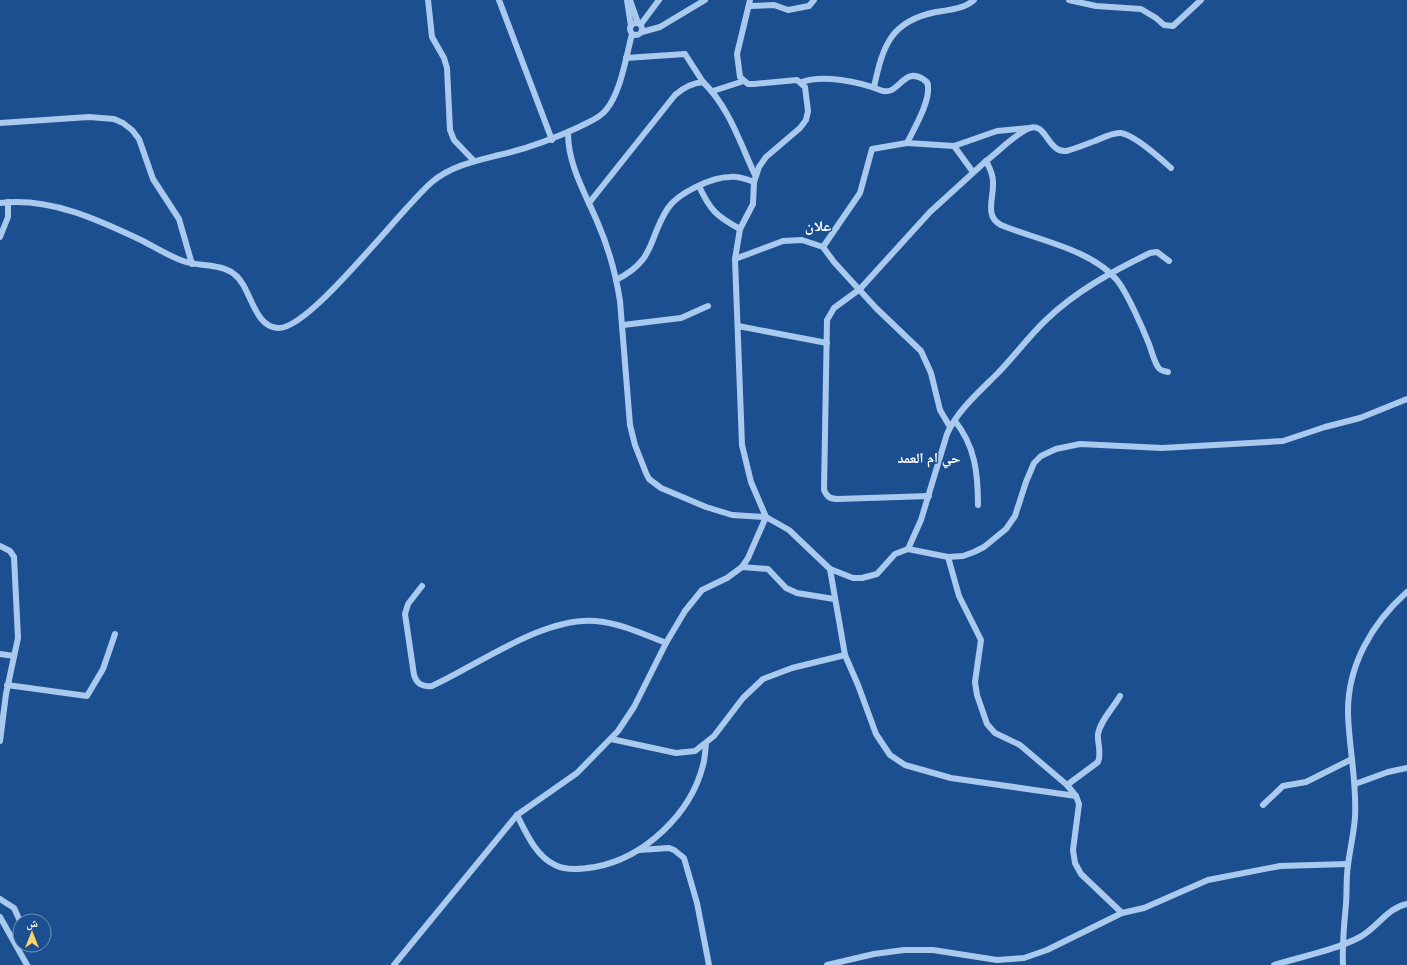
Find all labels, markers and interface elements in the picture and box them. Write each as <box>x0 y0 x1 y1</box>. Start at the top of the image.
district label: علان <box>805 217 831 235</box>
district label: حي ام العمد <box>898 450 960 469</box>
north arrow <box>12 913 52 953</box>
text: ش <box>26 917 38 931</box>

